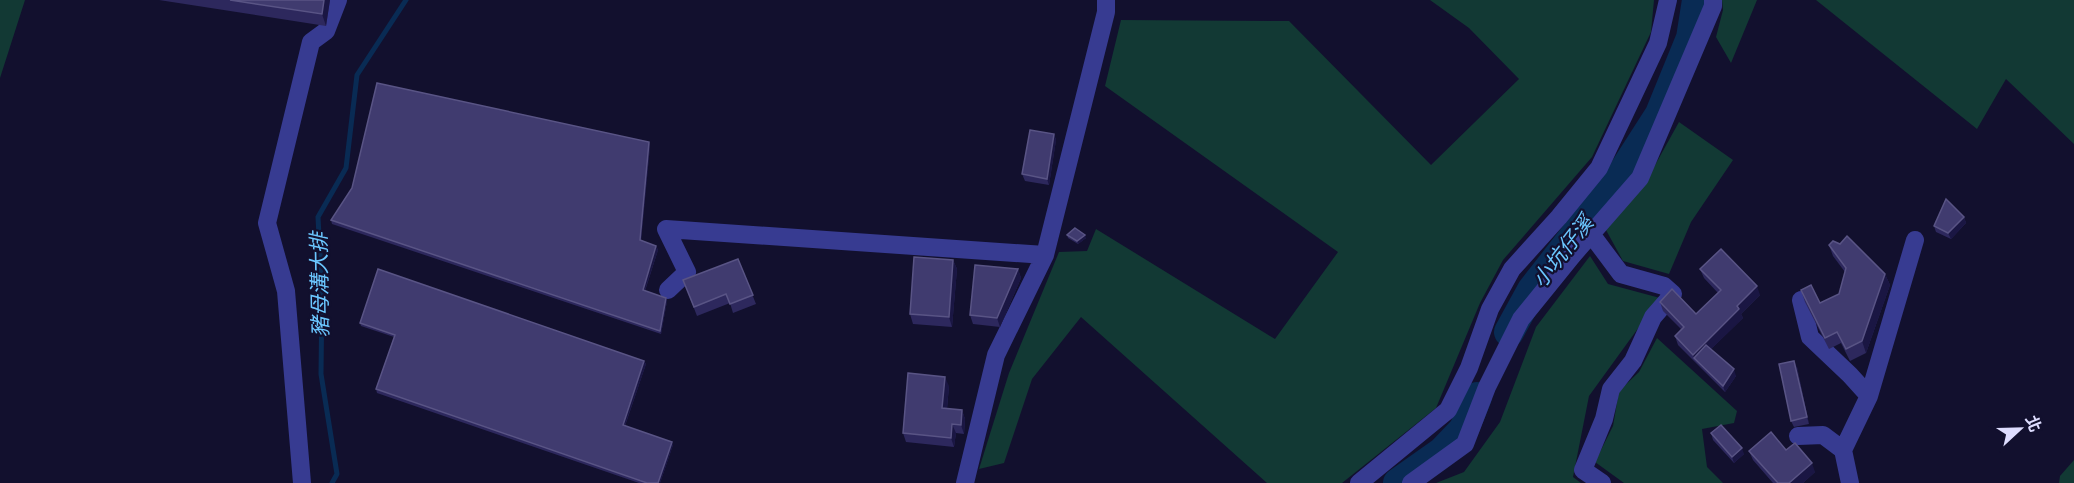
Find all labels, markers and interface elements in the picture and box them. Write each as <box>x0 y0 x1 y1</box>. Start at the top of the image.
water label: 小坑仔溪 <box>1525 207 1601 293</box>
water label: 豬母溝大排 <box>304 229 334 338</box>
north arrow <box>1990 399 2050 459</box>
text: 北 <box>2021 412 2047 435</box>

